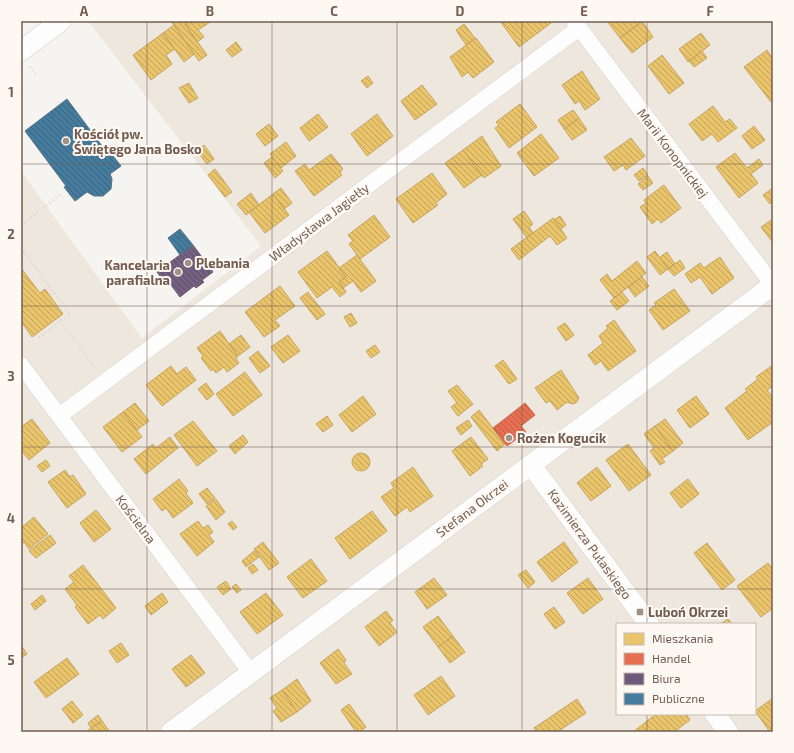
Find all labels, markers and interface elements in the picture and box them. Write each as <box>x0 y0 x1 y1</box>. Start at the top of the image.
text: A <box>80 3 89 19</box>
text: B <box>206 3 214 19</box>
text: C <box>330 3 338 19</box>
text: D <box>456 3 465 19</box>
text: E <box>580 3 588 19</box>
text: F <box>706 3 714 19</box>
text: 1 <box>8 84 14 100</box>
street label: Marii Konopnickiej <box>634 105 712 201</box>
place label: Kościół pw. Świętego Jana Bosko <box>74 126 202 157</box>
marker: Kościół pw. Świętego Jana Bosko <box>61 136 71 146</box>
street label: Władysława Jagiełły <box>266 179 372 265</box>
text: 2 <box>7 226 15 242</box>
place label: Plebania <box>196 255 250 271</box>
place label: Kancelaria parafialna <box>104 257 170 288</box>
marker: Plebania <box>183 258 193 268</box>
marker: Kancelaria parafialna <box>173 267 183 277</box>
text: 3 <box>7 368 15 384</box>
place label: Rożen Kogucik <box>517 430 607 446</box>
marker: Rożen Kogucik <box>504 433 514 443</box>
street label: Stefana Okrzei <box>433 476 511 540</box>
street label: Kazimierza Pułaskiego <box>545 486 635 602</box>
street label: Kościelna <box>113 492 159 546</box>
text: 4 <box>7 510 15 526</box>
place label: Luboń Okrzei <box>648 604 728 620</box>
marker: Luboń Okrzei <box>635 607 645 617</box>
legend <box>616 623 756 715</box>
text: Mieszkania <box>652 631 713 645</box>
text: Handel <box>652 651 691 665</box>
text: 5 <box>7 652 15 668</box>
text: Biura <box>652 671 681 685</box>
text: Publiczne <box>652 691 705 705</box>

